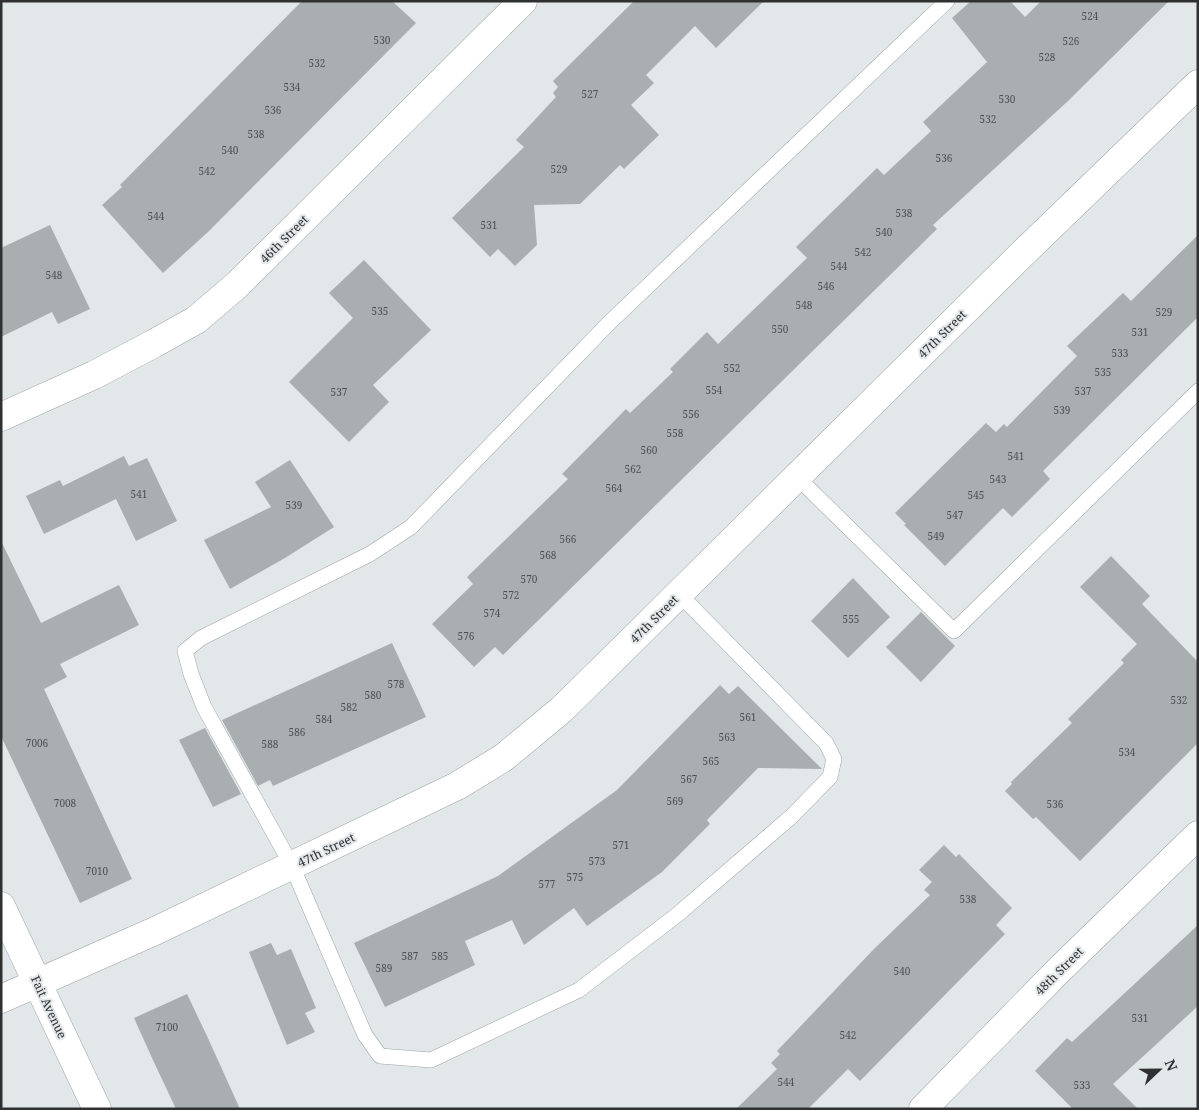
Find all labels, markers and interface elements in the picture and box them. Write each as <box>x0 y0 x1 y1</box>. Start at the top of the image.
house number: 524 <box>1082 9 1099 23</box>
house number: 530 <box>374 33 391 47</box>
house number: 526 <box>1063 34 1080 48</box>
house number: 528 <box>1039 50 1056 64</box>
house number: 532 <box>309 56 325 70</box>
house number: 534 <box>284 80 301 94</box>
house number: 527 <box>582 87 599 101</box>
house number: 530 <box>999 92 1016 106</box>
house number: 536 <box>265 103 282 117</box>
house number: 532 <box>980 112 996 126</box>
house number: 538 <box>248 127 265 141</box>
house number: 540 <box>222 143 239 157</box>
house number: 536 <box>936 151 953 165</box>
house number: 529 <box>551 162 567 176</box>
house number: 542 <box>199 164 215 178</box>
house number: 538 <box>896 206 913 220</box>
house number: 544 <box>148 209 165 223</box>
street label: 46th Street <box>256 211 312 267</box>
house number: 531 <box>481 218 497 232</box>
house number: 540 <box>876 225 893 239</box>
house number: 542 <box>855 245 871 259</box>
house number: 544 <box>831 259 848 273</box>
house number: 548 <box>46 268 63 282</box>
house number: 546 <box>818 279 835 293</box>
house number: 548 <box>796 298 813 312</box>
house number: 535 <box>372 304 388 318</box>
house number: 529 <box>1156 305 1172 319</box>
street label: 47th Street <box>914 306 970 362</box>
house number: 550 <box>772 322 789 336</box>
house number: 531 <box>1132 325 1148 339</box>
house number: 533 <box>1112 346 1129 360</box>
house number: 552 <box>724 361 740 375</box>
house number: 535 <box>1095 365 1111 379</box>
house number: 554 <box>706 383 723 397</box>
house number: 537 <box>1075 384 1092 398</box>
house number: 537 <box>331 385 348 399</box>
house number: 539 <box>1054 403 1070 417</box>
house number: 556 <box>683 407 700 421</box>
house number: 558 <box>667 426 684 440</box>
house number: 560 <box>641 443 658 457</box>
house number: 541 <box>1008 449 1024 463</box>
house number: 562 <box>625 462 641 476</box>
house number: 543 <box>990 472 1007 486</box>
house number: 564 <box>606 481 623 495</box>
house number: 541 <box>131 487 147 501</box>
house number: 545 <box>968 488 984 502</box>
house number: 539 <box>286 498 302 512</box>
house number: 547 <box>947 508 964 522</box>
house number: 549 <box>928 529 944 543</box>
house number: 566 <box>560 532 577 546</box>
house number: 568 <box>540 548 557 562</box>
house number: 570 <box>521 572 538 586</box>
house number: 572 <box>503 588 519 602</box>
street label: 47th Street <box>626 591 682 647</box>
house number: 574 <box>484 606 501 620</box>
house number: 555 <box>843 612 859 626</box>
house number: 576 <box>458 629 475 643</box>
house number: 578 <box>388 677 405 691</box>
house number: 580 <box>365 688 382 702</box>
house number: 532 <box>1171 693 1187 707</box>
house number: 582 <box>341 700 357 714</box>
house number: 561 <box>740 710 756 724</box>
house number: 584 <box>316 712 333 726</box>
house number: 586 <box>289 725 306 739</box>
house number: 563 <box>719 730 736 744</box>
house number: 7006 <box>26 736 49 750</box>
house number: 588 <box>262 737 279 751</box>
house number: 534 <box>1119 745 1136 759</box>
house number: 565 <box>703 754 719 768</box>
house number: 567 <box>681 772 698 786</box>
house number: 569 <box>667 794 683 808</box>
house number: 7008 <box>54 796 77 810</box>
house number: 536 <box>1047 797 1064 811</box>
street label: 47th Street <box>294 829 358 871</box>
house number: 571 <box>613 838 629 852</box>
house number: 573 <box>589 854 606 868</box>
house number: 7010 <box>86 864 109 878</box>
house number: 575 <box>567 870 583 884</box>
house number: 577 <box>539 877 556 891</box>
house number: 538 <box>960 892 977 906</box>
street label: 48th Street <box>1031 943 1087 999</box>
house number: 587 <box>402 949 419 963</box>
house number: 585 <box>432 949 448 963</box>
house number: 589 <box>376 961 392 975</box>
house number: 540 <box>894 964 911 978</box>
street label: Fait Avenue <box>27 973 71 1041</box>
house number: 531 <box>1132 1011 1148 1025</box>
house number: 7100 <box>156 1020 179 1034</box>
house number: 542 <box>840 1028 856 1042</box>
north arrow <box>1134 1045 1184 1095</box>
text: N <box>1161 1056 1182 1074</box>
house number: 544 <box>778 1075 795 1089</box>
house number: 533 <box>1074 1078 1091 1092</box>

